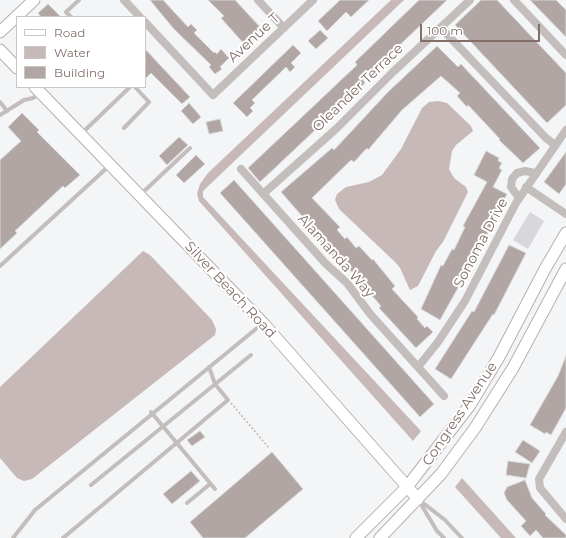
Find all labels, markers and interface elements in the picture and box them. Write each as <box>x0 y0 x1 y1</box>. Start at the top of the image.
street label: Avenue T <box>225 10 283 66</box>
legend <box>16 16 146 88</box>
scale bar <box>422 16 542 42</box>
text: 100 m <box>427 23 463 38</box>
text: Road <box>54 25 85 40</box>
street label: Oleander Terrace <box>309 40 407 136</box>
text: Water <box>54 45 90 60</box>
text: Building <box>54 65 105 80</box>
street label: Sonoma Drive <box>450 195 512 291</box>
street label: Alamanda Way <box>294 211 378 301</box>
street label: Silver Beach Road <box>181 238 279 342</box>
street label: Congress Avenue <box>419 359 501 469</box>

